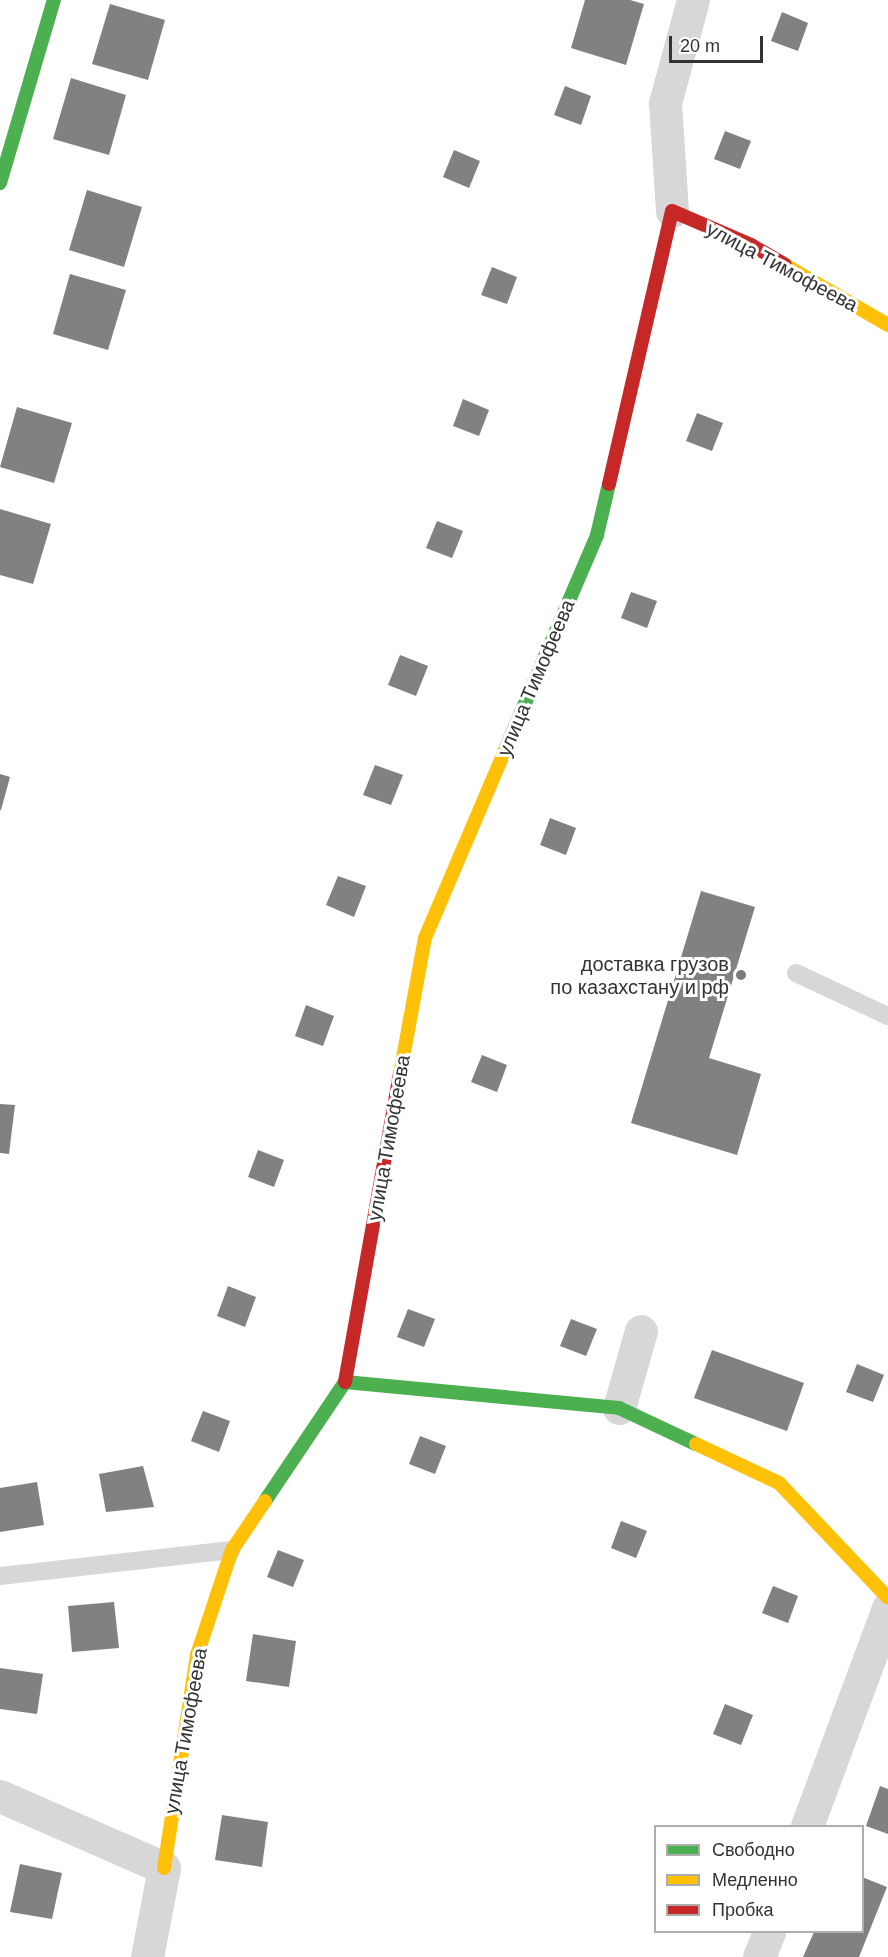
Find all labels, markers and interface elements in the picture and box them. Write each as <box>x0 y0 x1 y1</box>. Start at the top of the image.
scale bar <box>672 24 766 62</box>
text: 20 m <box>680 36 720 56</box>
street label: улица Тимофеева <box>702 217 862 317</box>
street label: улица Тимофеева <box>492 596 580 760</box>
place label: доставка грузов по казахстану и рф <box>550 952 729 999</box>
marker: доставка грузов по казахстану и рф <box>734 968 748 982</box>
street label: улица Тимофеева <box>363 1053 415 1223</box>
street label: улица Тимофеева <box>160 1646 212 1816</box>
legend <box>654 1825 864 1933</box>
text: Свободно <box>712 1840 795 1860</box>
text: Медленно <box>712 1870 798 1890</box>
text: Пробка <box>712 1900 774 1920</box>

